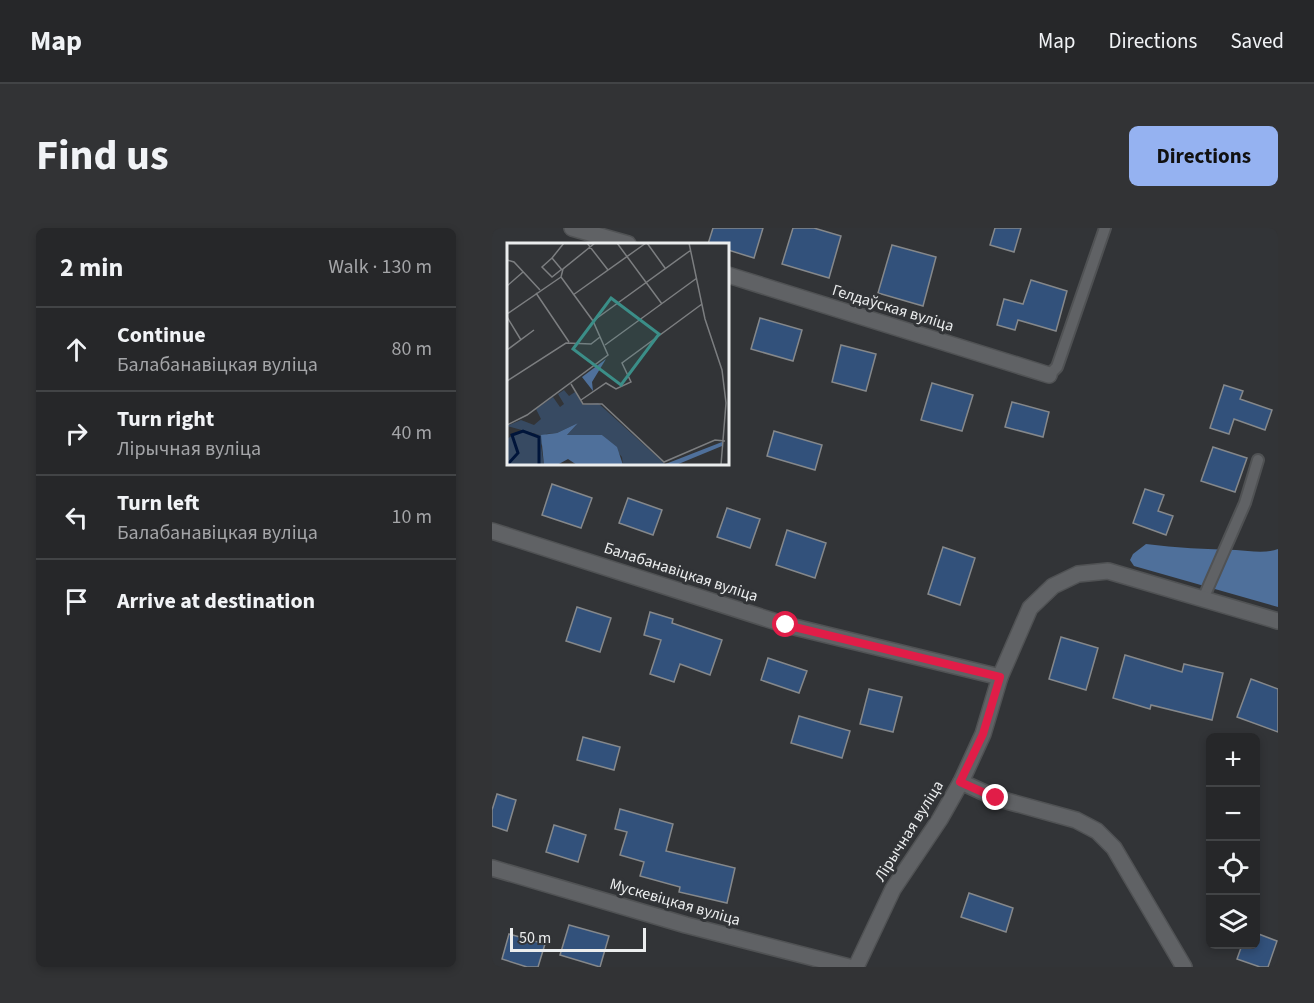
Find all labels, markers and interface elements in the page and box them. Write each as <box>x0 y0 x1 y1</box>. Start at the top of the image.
text: Map <box>30 21 82 61</box>
text: Map <box>1038 26 1076 56</box>
text: Directions <box>1109 26 1197 56</box>
text: Saved <box>1230 26 1284 56</box>
text: Find us <box>36 126 169 186</box>
button: Directions <box>1129 126 1278 186</box>
inset map <box>507 243 729 465</box>
text: 2 min <box>60 249 123 286</box>
text: Walk · 130 m <box>328 253 432 281</box>
street label: Гелдаўская вуліца <box>829 279 957 337</box>
text: Continue <box>117 319 206 351</box>
icon: ahead <box>60 333 93 366</box>
text: 80 m <box>392 335 432 363</box>
text: Балабанавіцкая вуліца <box>117 351 318 379</box>
text: Turn right <box>117 403 214 435</box>
icon: right <box>60 417 93 450</box>
text: 40 m <box>392 419 432 447</box>
text: Лірычная вуліца <box>117 435 261 463</box>
text: Turn left <box>117 487 199 519</box>
icon: left <box>60 501 93 534</box>
text: 10 m <box>392 503 432 531</box>
text: Балабанавіцкая вуліца <box>117 519 318 547</box>
street label: Балабанавіцкая вуліца <box>601 537 761 607</box>
icon: arrive <box>60 585 93 618</box>
text: Arrive at destination <box>117 585 315 617</box>
route start <box>772 611 798 637</box>
map controls <box>1206 733 1260 949</box>
button: + <box>1206 733 1260 787</box>
street label: Лірычная вуліца <box>869 776 949 886</box>
route end <box>982 784 1008 810</box>
button: − <box>1206 787 1260 841</box>
button: locate <box>1206 841 1260 895</box>
street label: Мускевіцкая вуліца <box>607 873 743 931</box>
button: layers <box>1206 895 1260 949</box>
scale bar <box>510 925 646 952</box>
text: 50 m <box>519 927 551 949</box>

